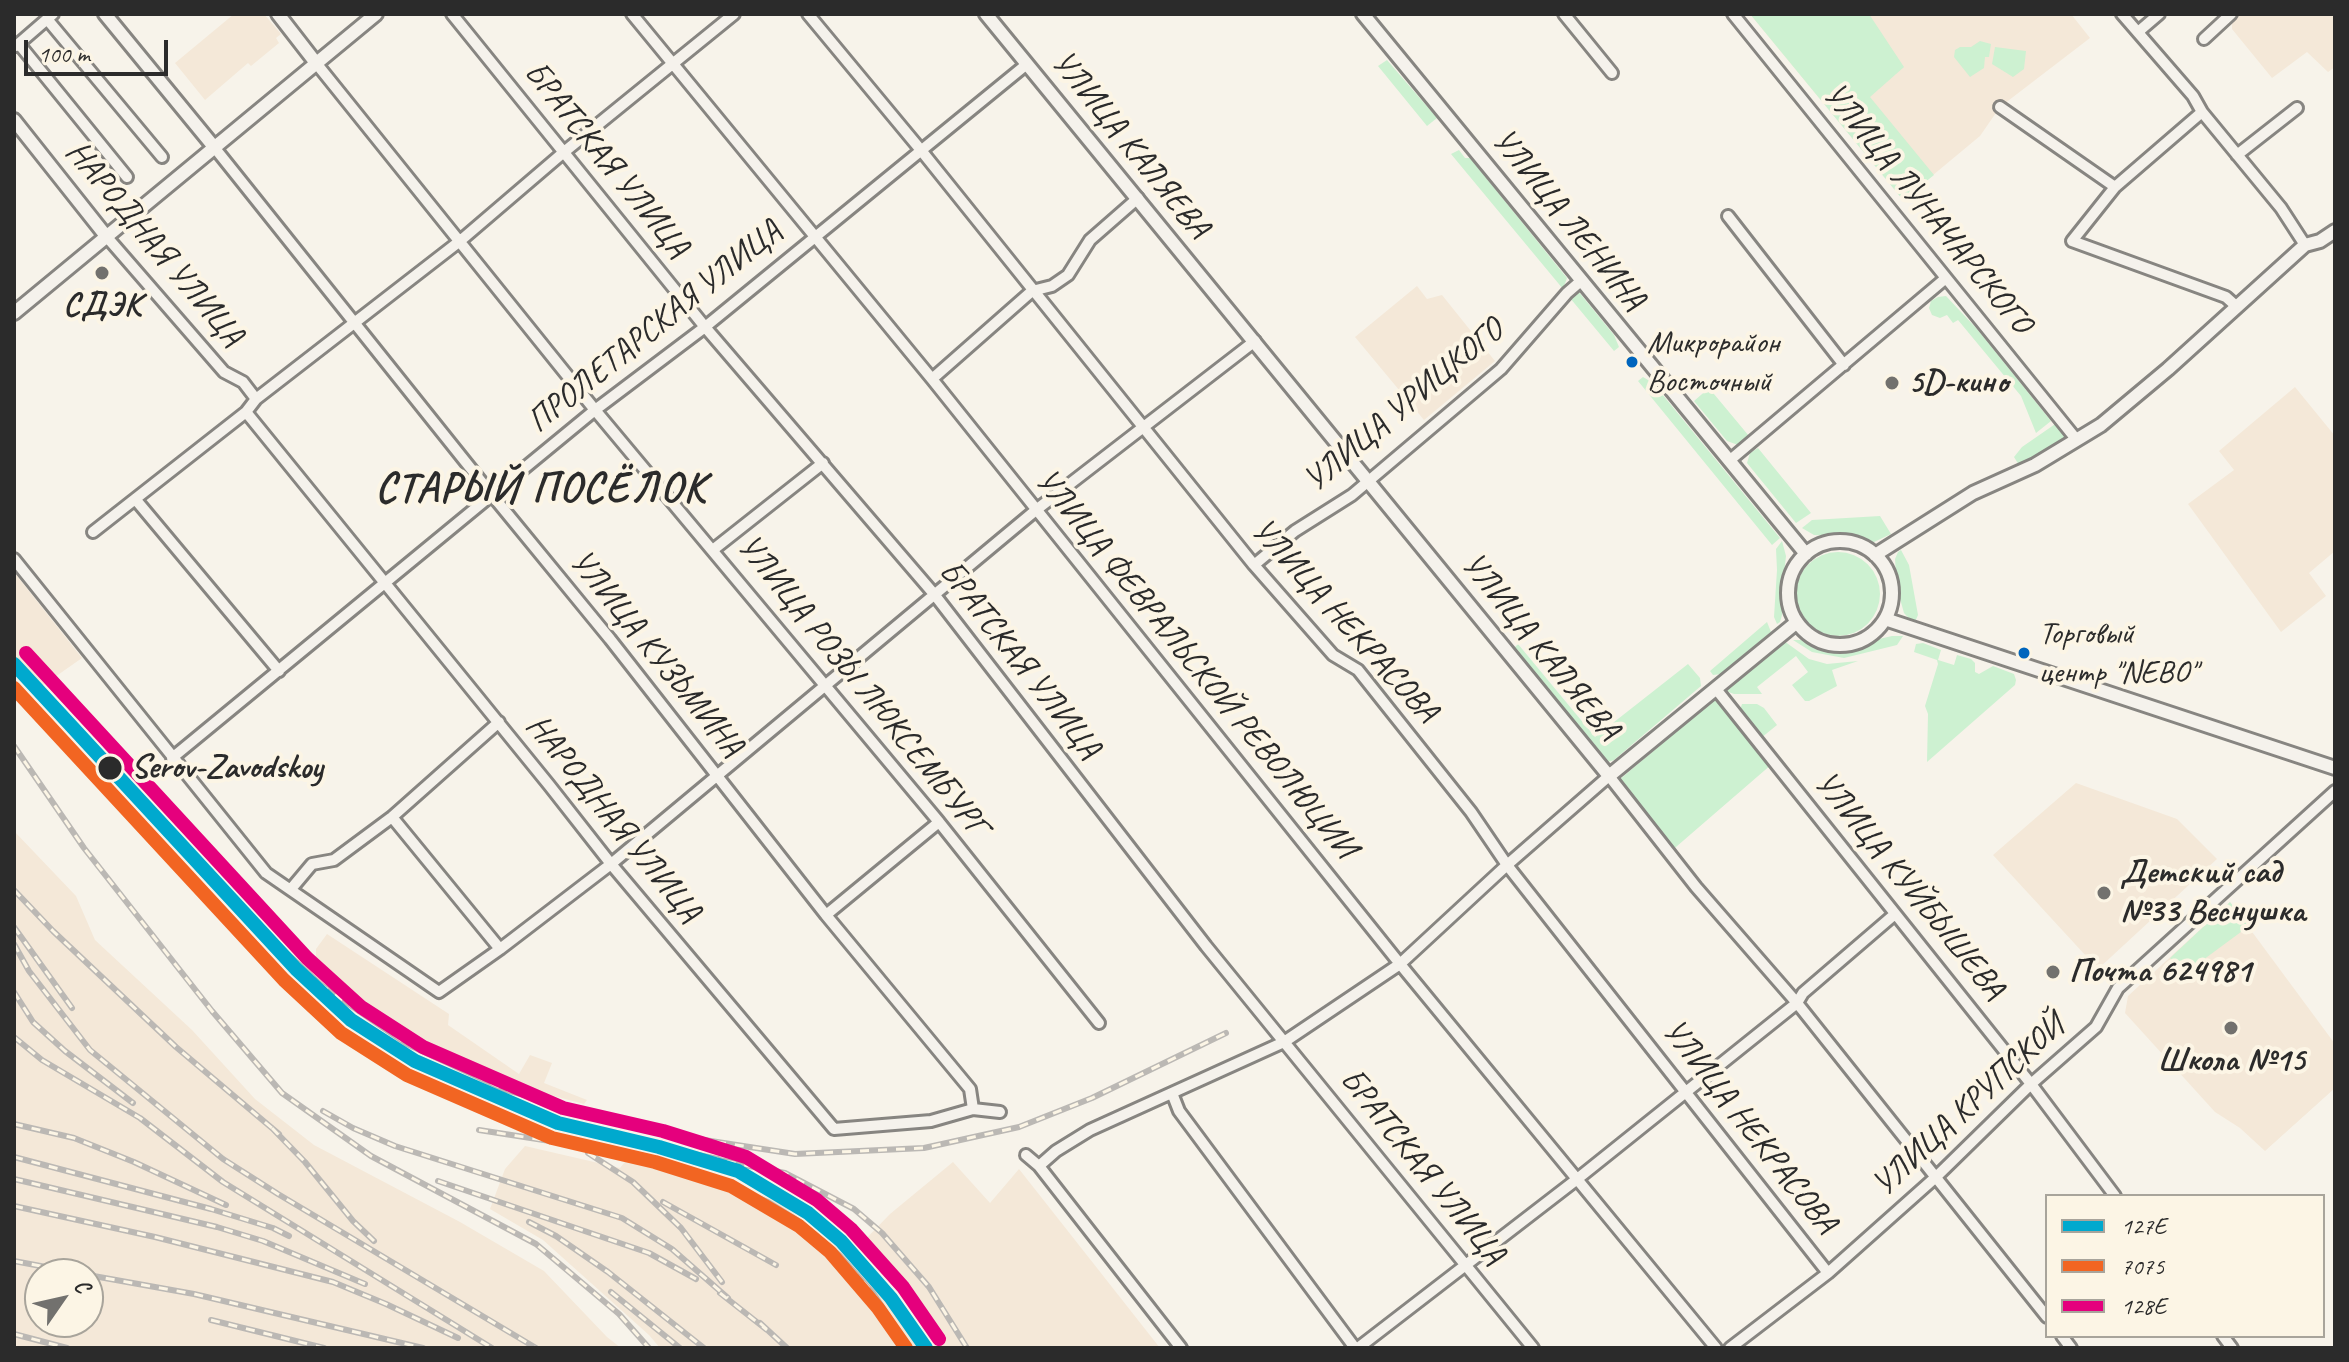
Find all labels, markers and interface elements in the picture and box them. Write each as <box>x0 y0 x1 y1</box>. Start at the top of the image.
scale bar <box>28 24 172 74</box>
text: 100 m <box>38 39 90 69</box>
street label: УЛИЦА КАЛЯЕВА <box>1042 43 1218 247</box>
street label: БРАТСКАЯ УЛИЦА <box>514 54 698 266</box>
street label: УЛИЦА ЛУНАЧАРСКОГО <box>1813 75 2041 343</box>
street label: УЛИЦА ЛЕНИНА <box>1482 121 1654 319</box>
street label: НАРОДНАЯ УЛИЦА <box>56 133 252 355</box>
street label: ПРОЛЕТАРСКАЯ УЛИЦА <box>520 212 790 442</box>
marker: СДЭК <box>93 264 111 282</box>
place label: СДЭК <box>63 286 141 326</box>
street label: УЛИЦА УРИЦКОГО <box>1296 311 1512 501</box>
place label: Микрорайон Восточный <box>1647 325 1780 400</box>
marker: Микрорайон Восточный <box>1624 354 1640 370</box>
place label: 5D-кино <box>1908 363 2008 403</box>
marker: 5D-кино <box>1883 374 1901 392</box>
street label: УЛИЦА ФЕВРАЛЬСКОЙ РЕВОЛЮЦИИ <box>1025 461 1365 867</box>
district label: СТАРЫЙ ПОСЁЛОК <box>371 465 711 515</box>
street label: УЛИЦА НЕКРАСОВА <box>1242 511 1446 731</box>
street label: УЛИЦА РОЗЫ ЛЮКСЕМБУРГ <box>728 527 996 845</box>
street label: УЛИЦА КУЗЬМИНА <box>560 542 752 766</box>
street label: УЛИЦА КАЛЯЕВА <box>1452 545 1628 749</box>
street label: БРАТСКАЯ УЛИЦА <box>929 553 1109 767</box>
place label: Торговый центр "NEBO" <box>2039 616 2196 691</box>
marker: Торговый центр "NEBO" <box>2016 645 2032 661</box>
street label: НАРОДНАЯ УЛИЦА <box>517 707 709 931</box>
place label: Serov-Zavodskoy <box>131 748 323 788</box>
marker: Serov-Zavodskoy <box>96 754 124 782</box>
street label: УЛИЦА КУЙБЫШЕВА <box>1805 764 2013 1008</box>
place label: Детский сад №33 Веснушка <box>2120 853 2305 932</box>
marker: Детский сад №33 Веснушка <box>2095 884 2113 902</box>
place label: Почта 624981 <box>2069 952 2251 992</box>
marker: Почта 624981 <box>2044 963 2062 981</box>
street label: УЛИЦА КРУПСКОЙ <box>1864 1006 2074 1206</box>
street label: УЛИЦА НЕКРАСОВА <box>1653 1012 1845 1242</box>
marker: Школа №15 <box>2222 1019 2240 1037</box>
place label: Школа №15 <box>2157 1041 2305 1081</box>
street label: БРАТСКАЯ УЛИЦА <box>1330 1061 1514 1273</box>
legend <box>2045 1194 2325 1338</box>
text: 127Е <box>2121 1211 2167 1241</box>
text: 7075 <box>2121 1251 2164 1281</box>
north arrow <box>24 1258 104 1338</box>
text: С <box>68 1273 97 1298</box>
text: 128Е <box>2121 1291 2167 1321</box>

